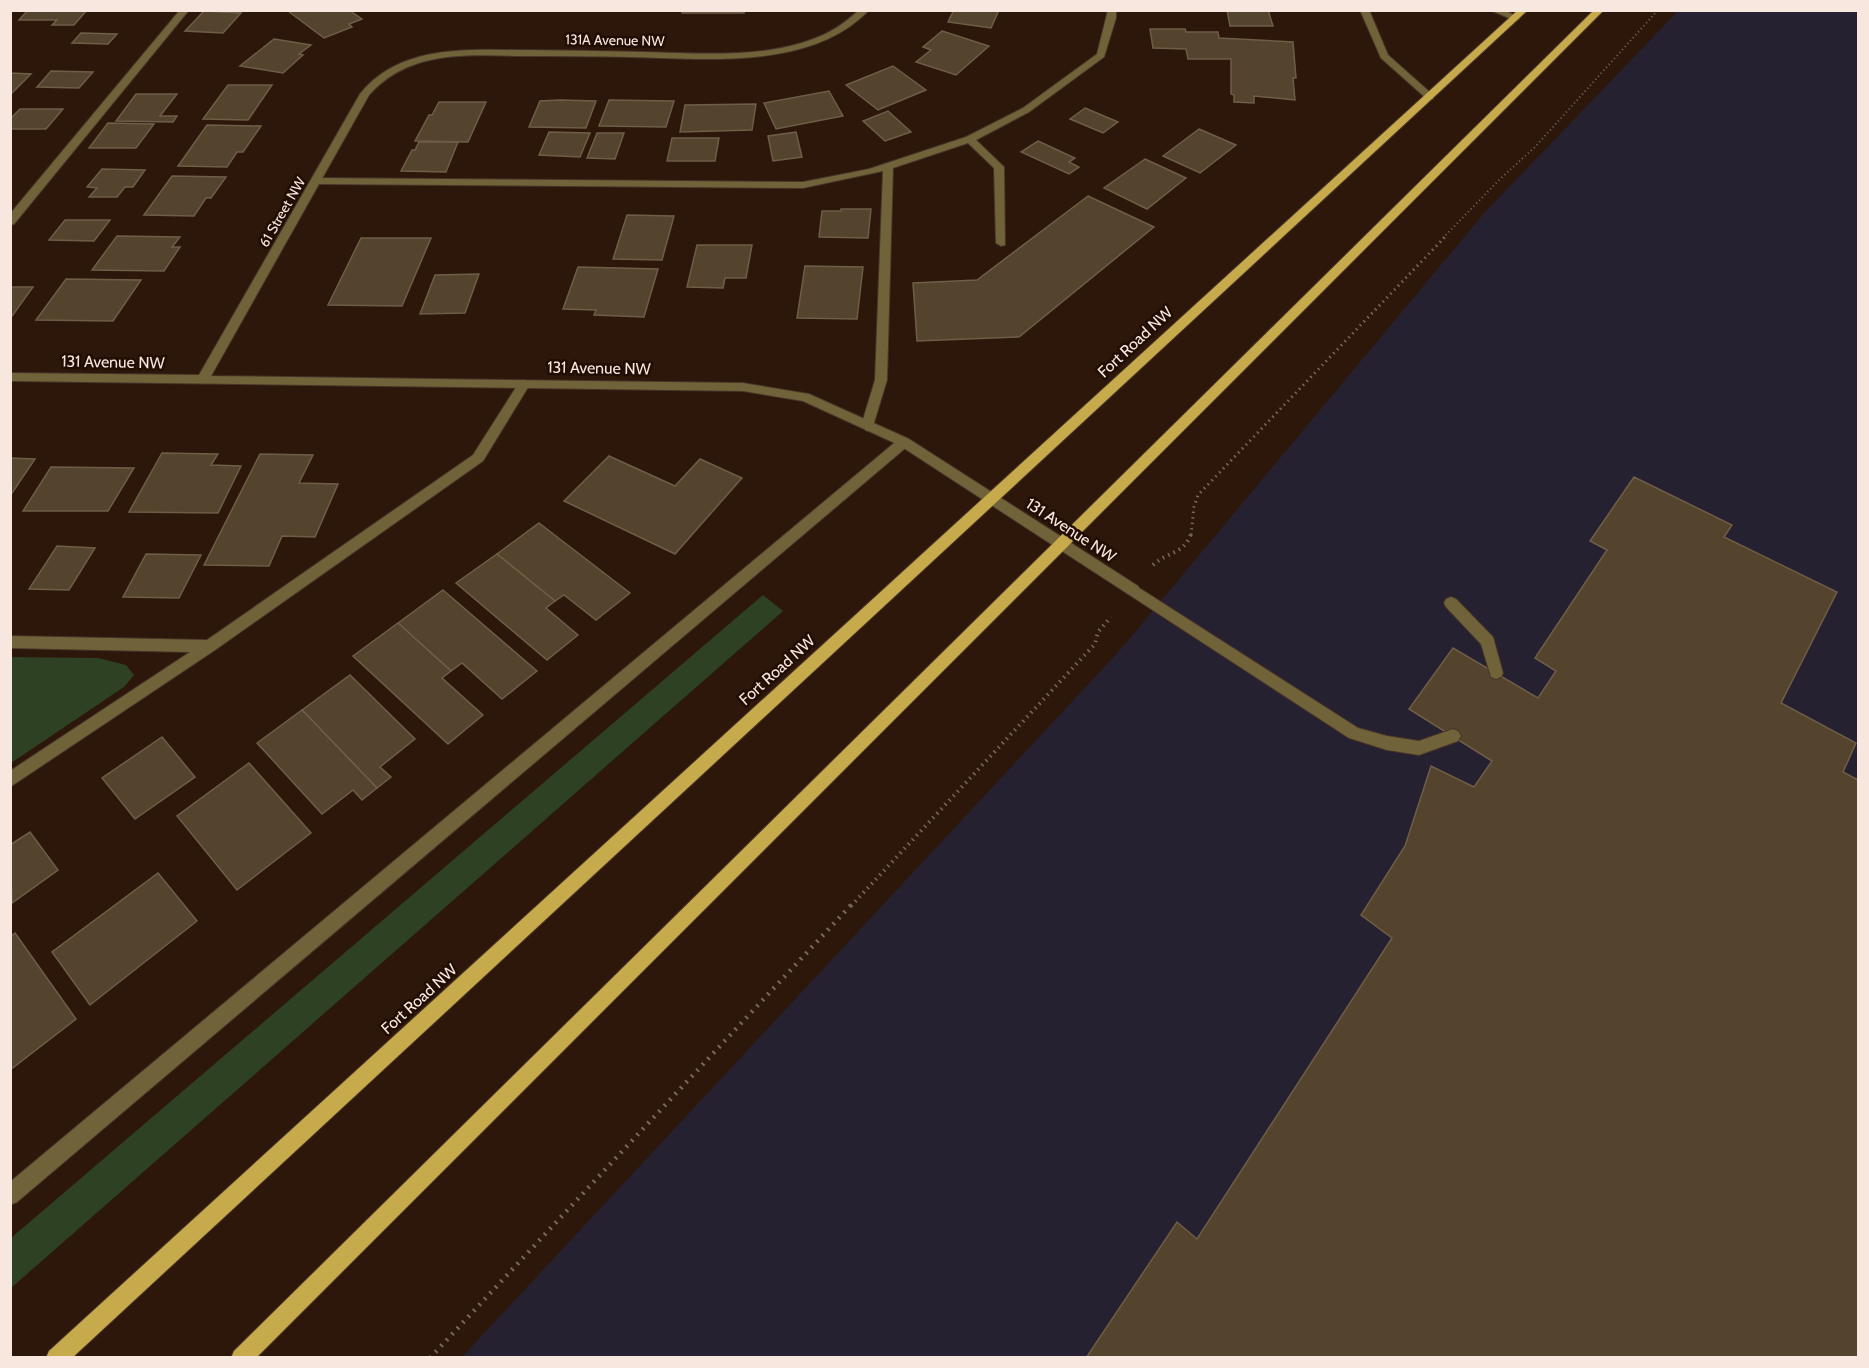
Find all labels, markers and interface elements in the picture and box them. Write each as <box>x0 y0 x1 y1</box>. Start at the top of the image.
street label: 131A Avenue NW <box>565 30 665 50</box>
street label: 61 Street NW <box>255 173 310 250</box>
street label: Fort Road NW <box>1094 302 1177 381</box>
street label: 131 Avenue NW <box>61 352 166 372</box>
street label: 131 Avenue NW <box>547 358 652 378</box>
street label: 131 Avenue NW <box>1022 494 1120 567</box>
street label: Fort Road NW <box>735 631 819 709</box>
street label: Fort Road NW <box>377 960 461 1038</box>

